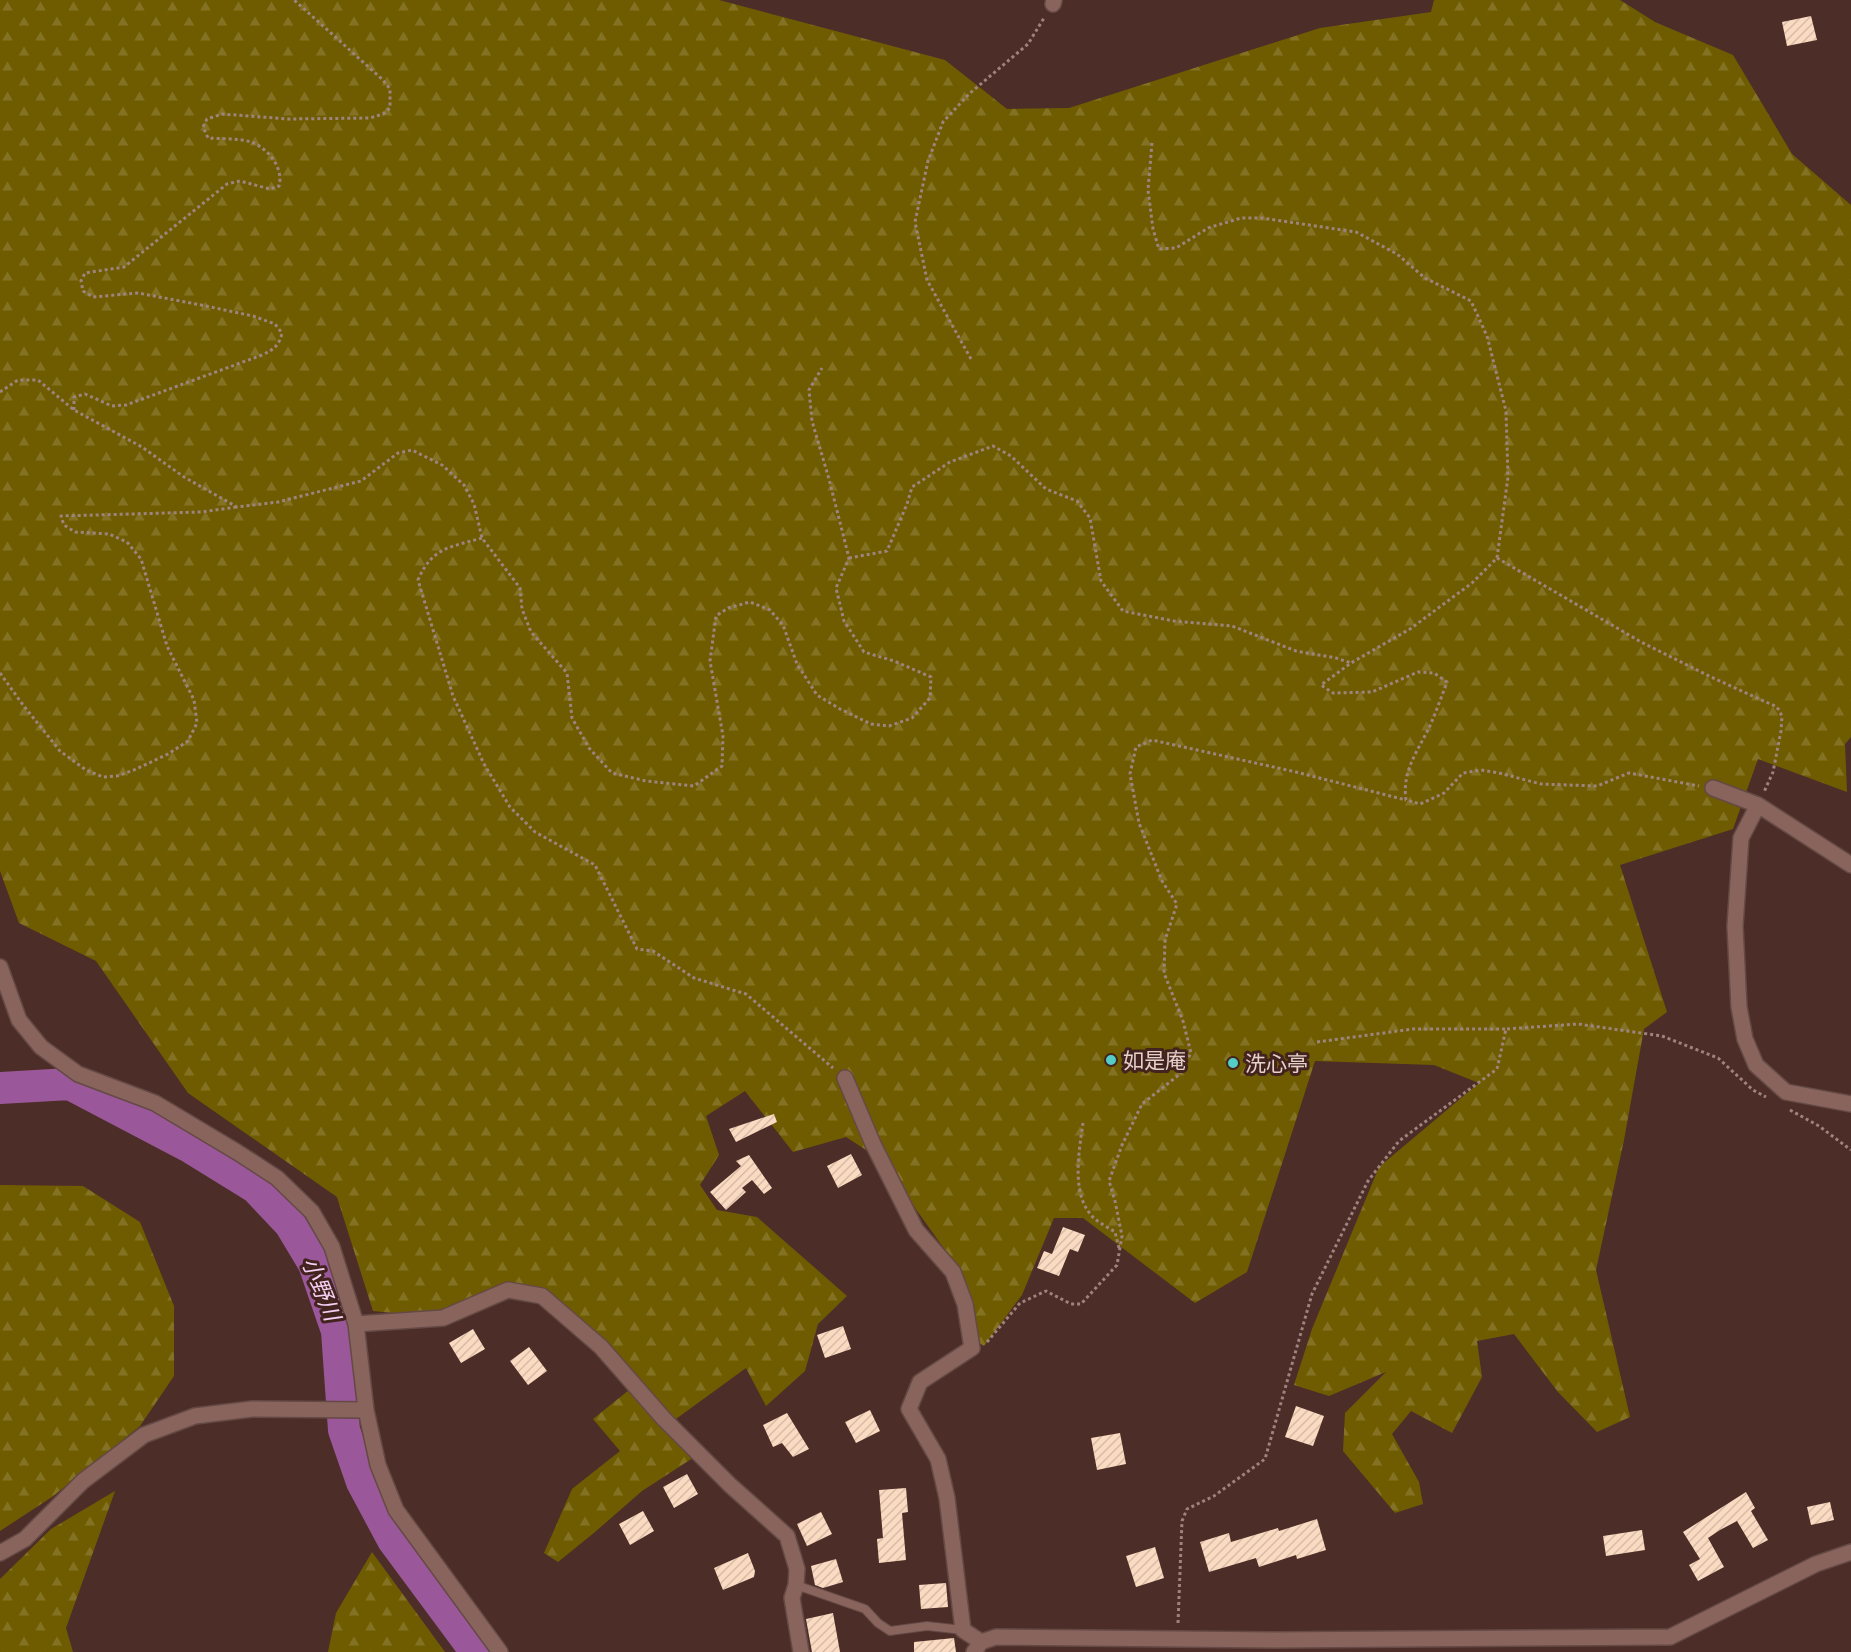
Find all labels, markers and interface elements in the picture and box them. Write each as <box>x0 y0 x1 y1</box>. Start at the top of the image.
place label: 如是庵 <box>1123 1048 1186 1073</box>
place label: 洗心亭 <box>1245 1051 1308 1076</box>
marker: 如是庵 <box>1104 1053 1118 1067</box>
marker: 洗心亭 <box>1226 1056 1240 1070</box>
water label: 小野川 <box>296 1253 347 1327</box>

